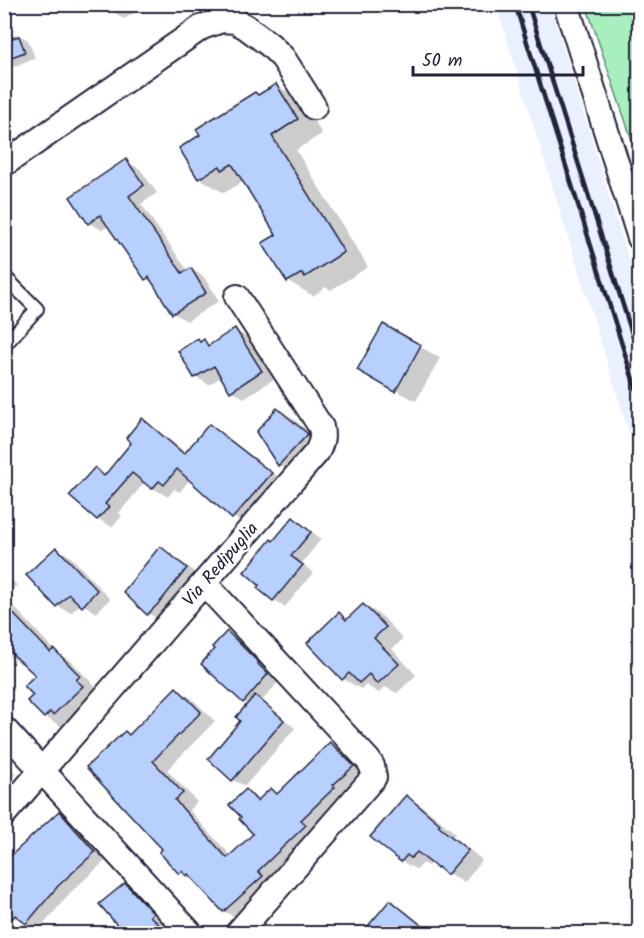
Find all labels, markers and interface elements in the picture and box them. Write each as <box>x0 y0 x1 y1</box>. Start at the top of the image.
scale bar <box>413 39 582 77</box>
text: 50 m <box>422 47 462 76</box>
street label: Via Redipuglia <box>176 516 266 614</box>

